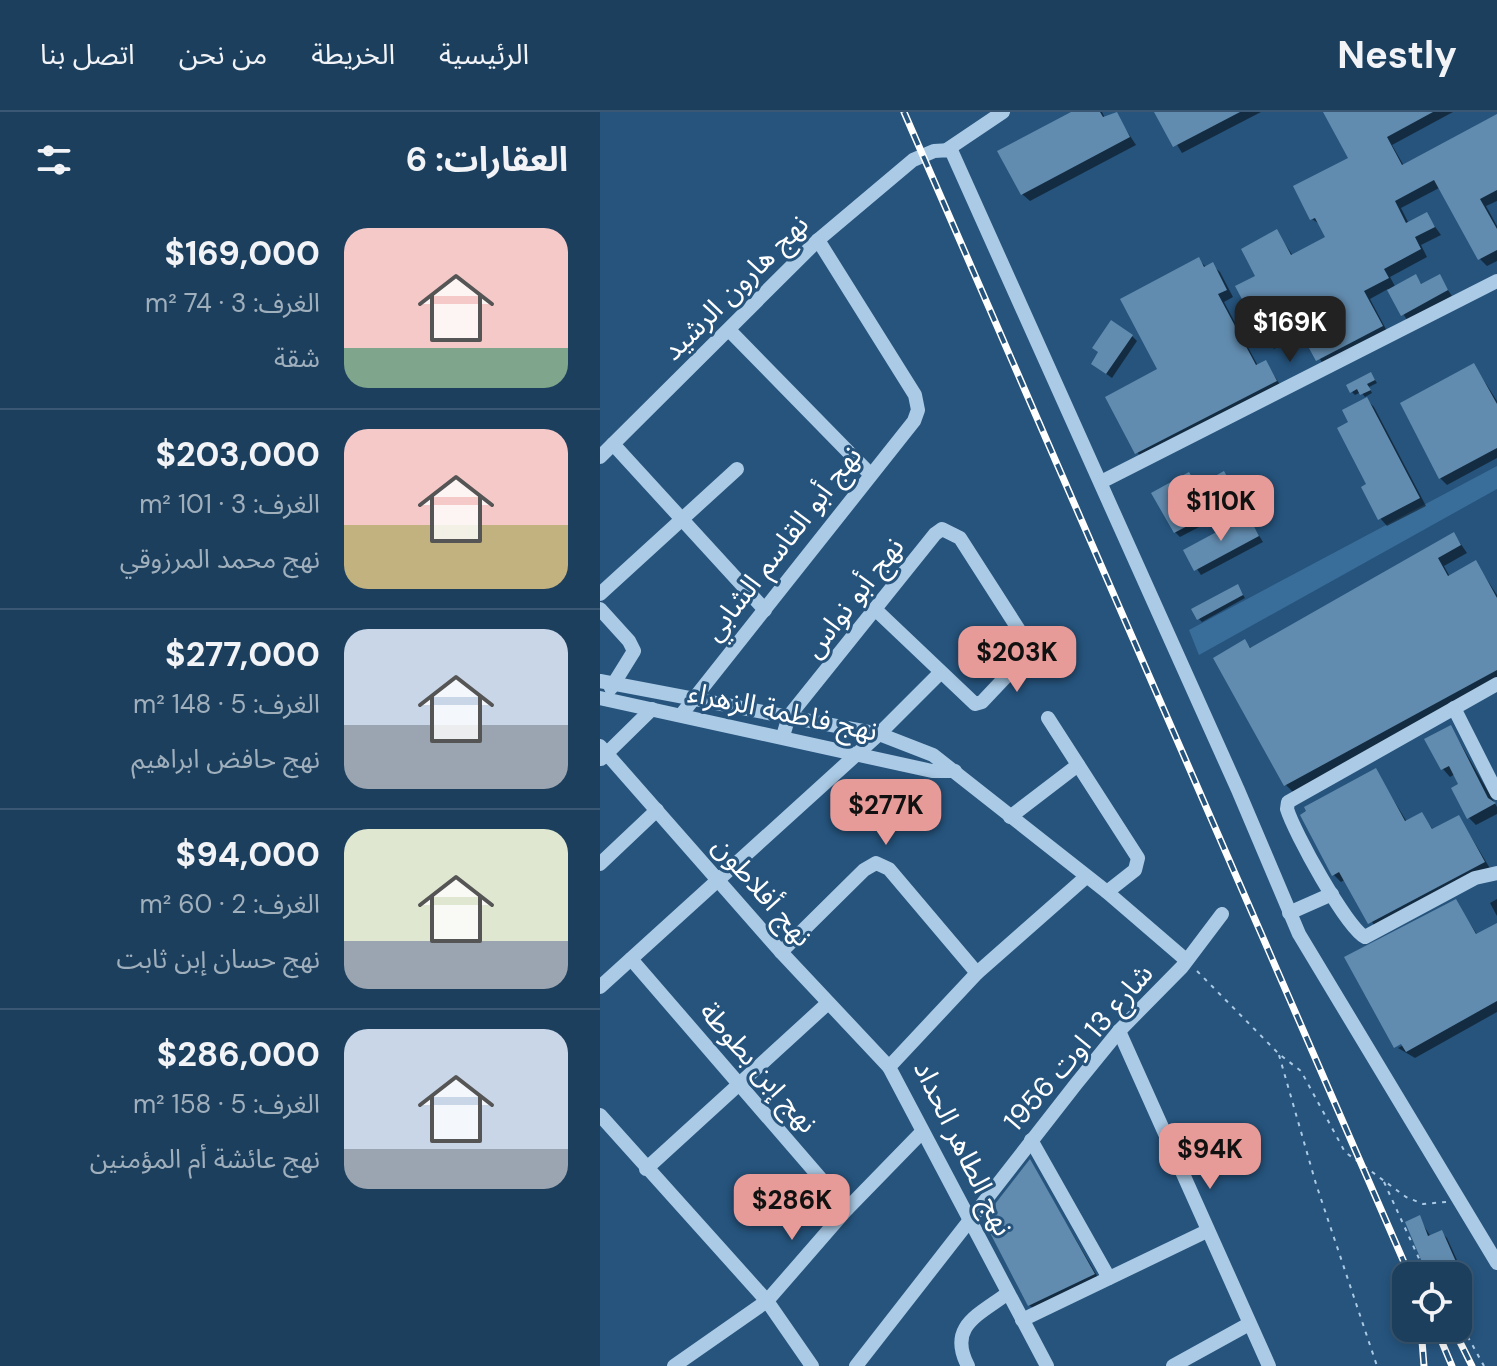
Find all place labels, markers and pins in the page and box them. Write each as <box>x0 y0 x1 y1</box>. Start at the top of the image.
pin: $169K <box>1234 296 1346 364</box>
pin: $110K <box>1165 475 1277 543</box>
pin: $203K <box>961 626 1073 694</box>
pin: $277K <box>830 779 942 847</box>
pin: $94K <box>1163 1123 1257 1191</box>
pin: $286K <box>736 1174 848 1242</box>

